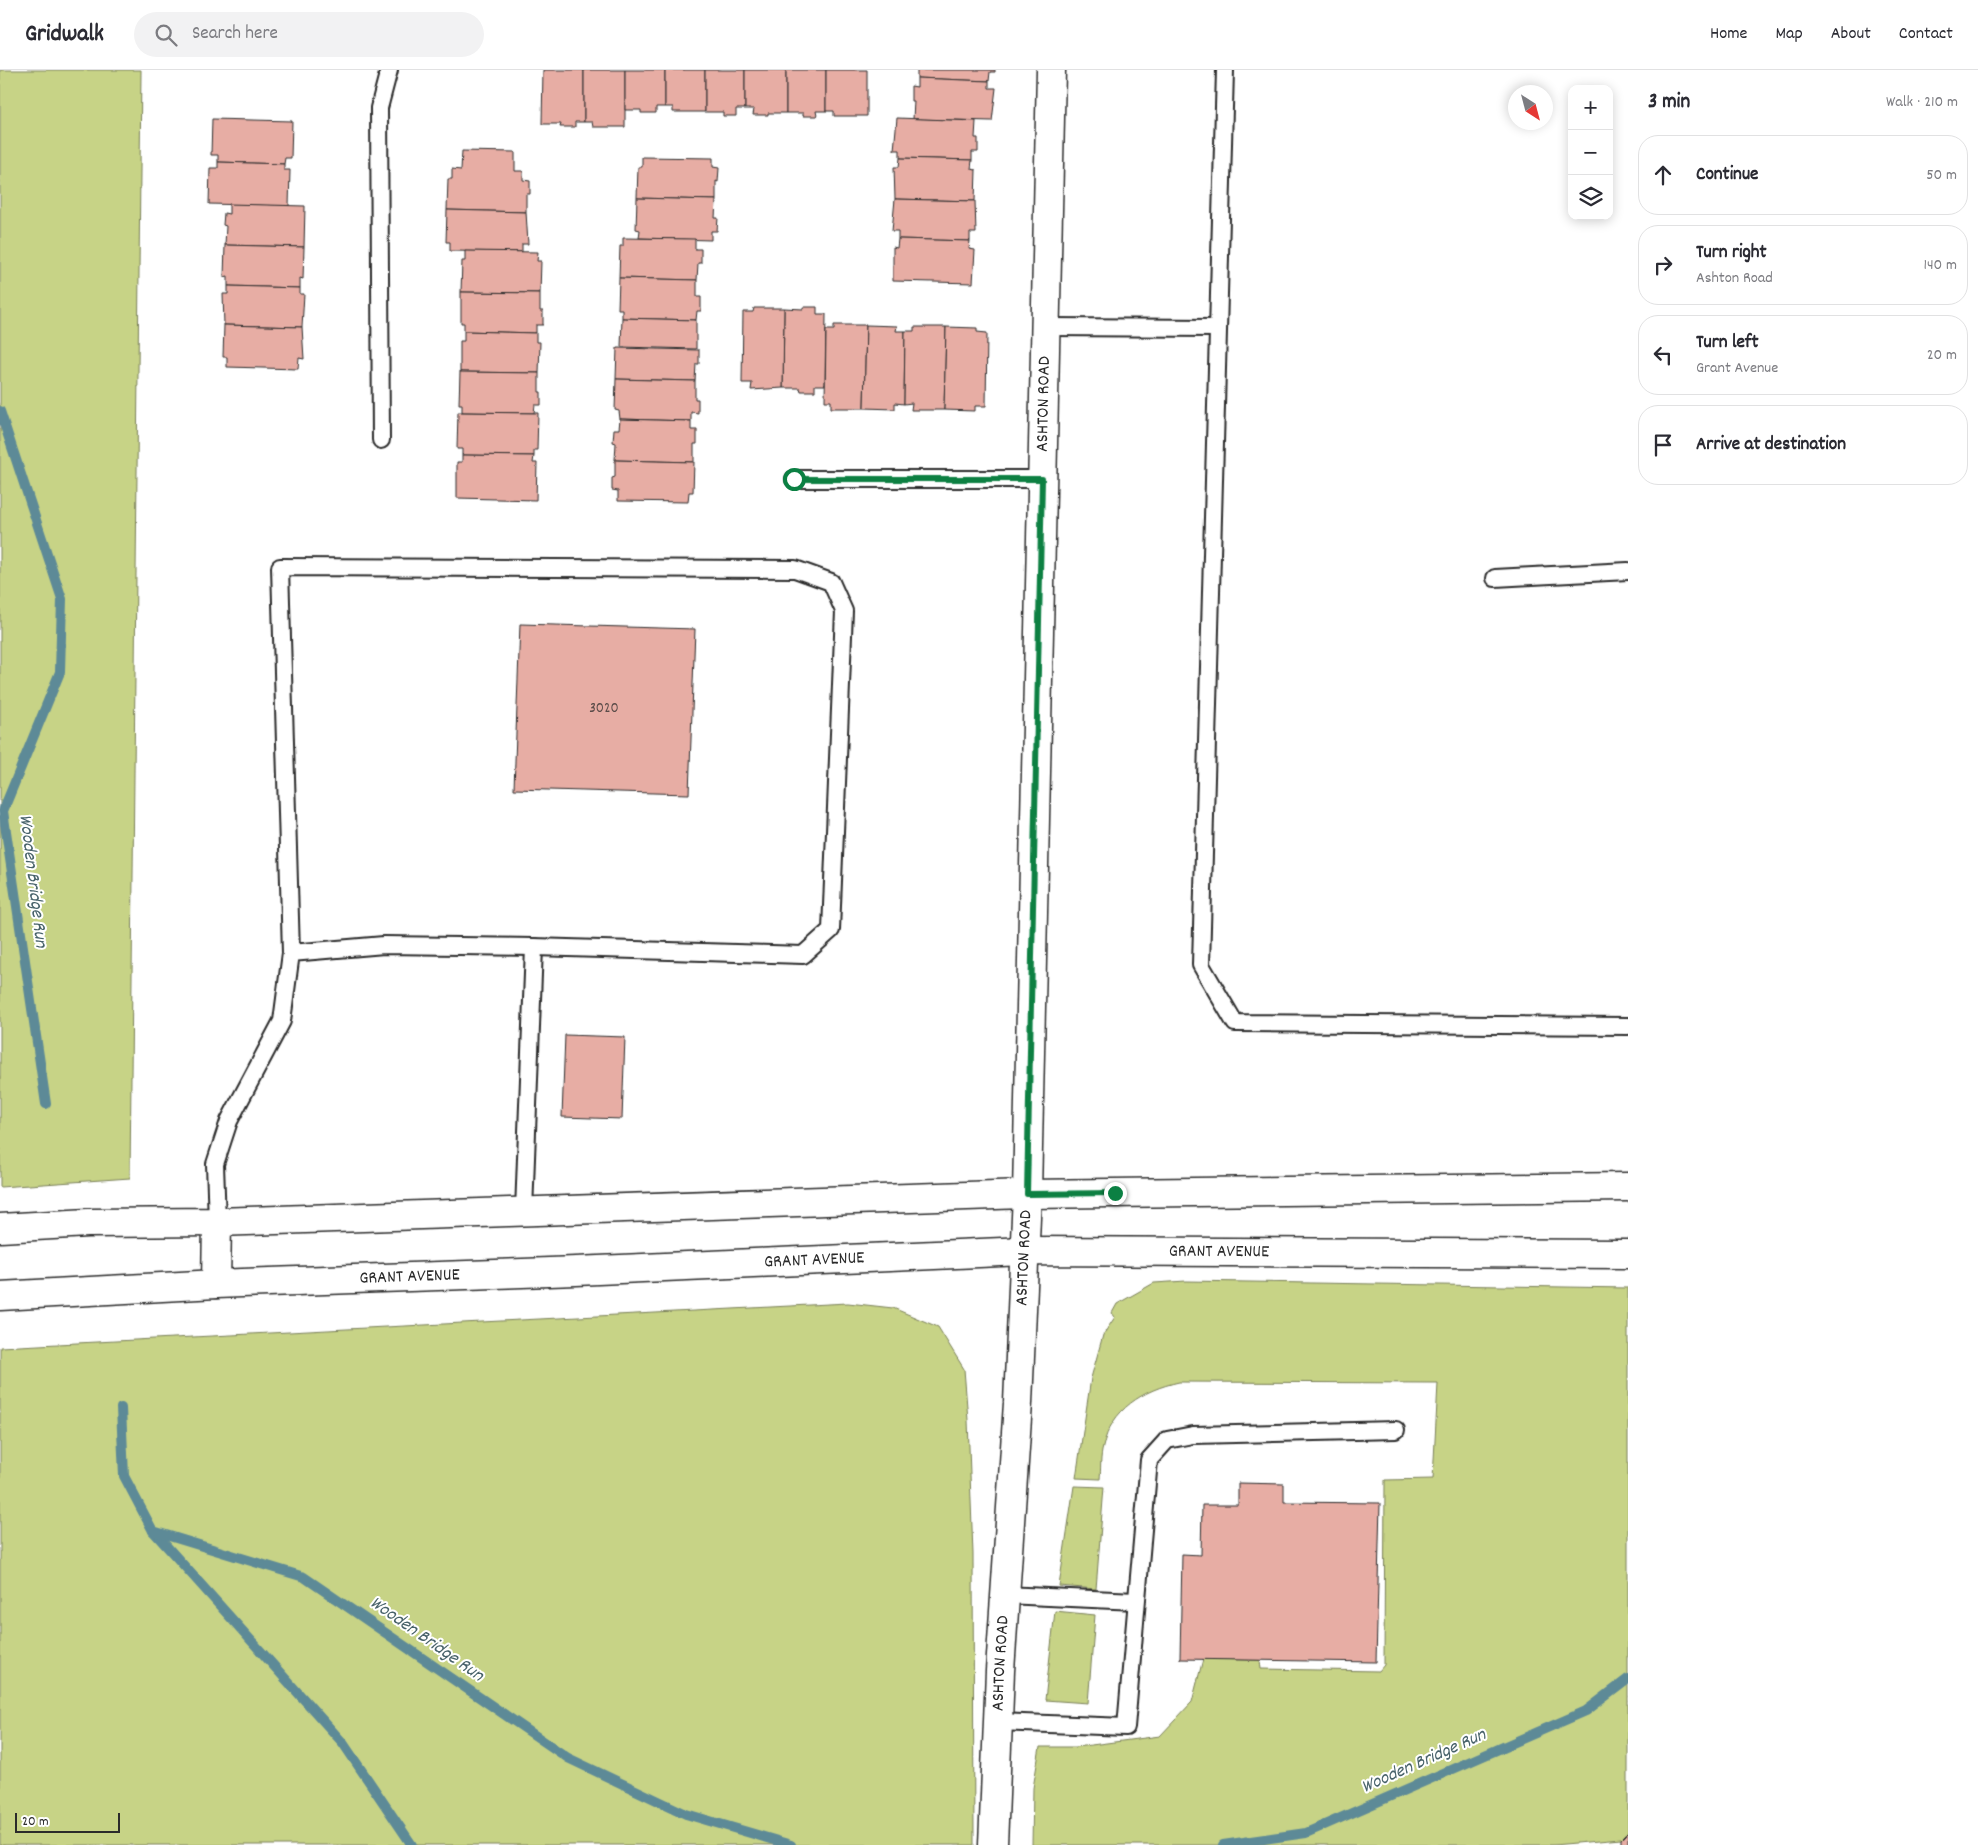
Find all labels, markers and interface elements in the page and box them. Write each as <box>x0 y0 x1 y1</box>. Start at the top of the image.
search box <box>134 12 484 57</box>
text: Gridwalk <box>25 18 104 52</box>
icon: search <box>152 21 180 49</box>
text: Search here <box>192 21 278 48</box>
text: Home <box>1710 22 1747 47</box>
text: Map <box>1775 22 1803 47</box>
text: About <box>1831 22 1871 47</box>
text: Contact <box>1899 22 1953 47</box>
north arrow <box>1508 85 1553 130</box>
map controls <box>1568 85 1613 220</box>
button: + <box>1568 85 1613 130</box>
text: 3 min <box>1648 88 1690 118</box>
text: Walk · 210 m <box>1886 91 1958 114</box>
button: − <box>1568 130 1613 175</box>
icon: ahead <box>1649 161 1677 189</box>
text: Continue <box>1696 162 1758 189</box>
text: 50 m <box>1926 164 1957 187</box>
button: layers <box>1568 175 1613 220</box>
text: Turn right <box>1696 240 1767 267</box>
icon: right <box>1649 251 1677 279</box>
text: 140 m <box>1923 254 1957 277</box>
text: Ashton Road <box>1696 267 1773 290</box>
text: Turn left <box>1696 330 1759 357</box>
icon: left <box>1649 341 1677 369</box>
text: 20 m <box>1927 344 1957 367</box>
street label: ASHTON ROAD <box>1030 356 1057 452</box>
text: Grant Avenue <box>1696 357 1778 380</box>
icon: arrive <box>1649 431 1677 459</box>
text: Arrive at destination <box>1696 432 1846 459</box>
route start <box>783 468 806 491</box>
house number: 3020 <box>589 698 619 720</box>
water label: Wooden Bridge Run <box>10 813 54 950</box>
route end <box>1104 1182 1127 1205</box>
street label: ASHTON ROAD <box>1010 1209 1039 1306</box>
street label: GRANT AVENUE <box>1169 1239 1269 1265</box>
street label: GRANT AVENUE <box>763 1246 865 1275</box>
street label: GRANT AVENUE <box>359 1263 460 1291</box>
water label: Wooden Bridge Run <box>363 1591 490 1690</box>
street label: ASHTON ROAD <box>986 1615 1016 1712</box>
water label: Wooden Bridge Run <box>1357 1722 1492 1802</box>
scale bar <box>15 1810 120 1833</box>
text: 20 m <box>22 1812 49 1832</box>

